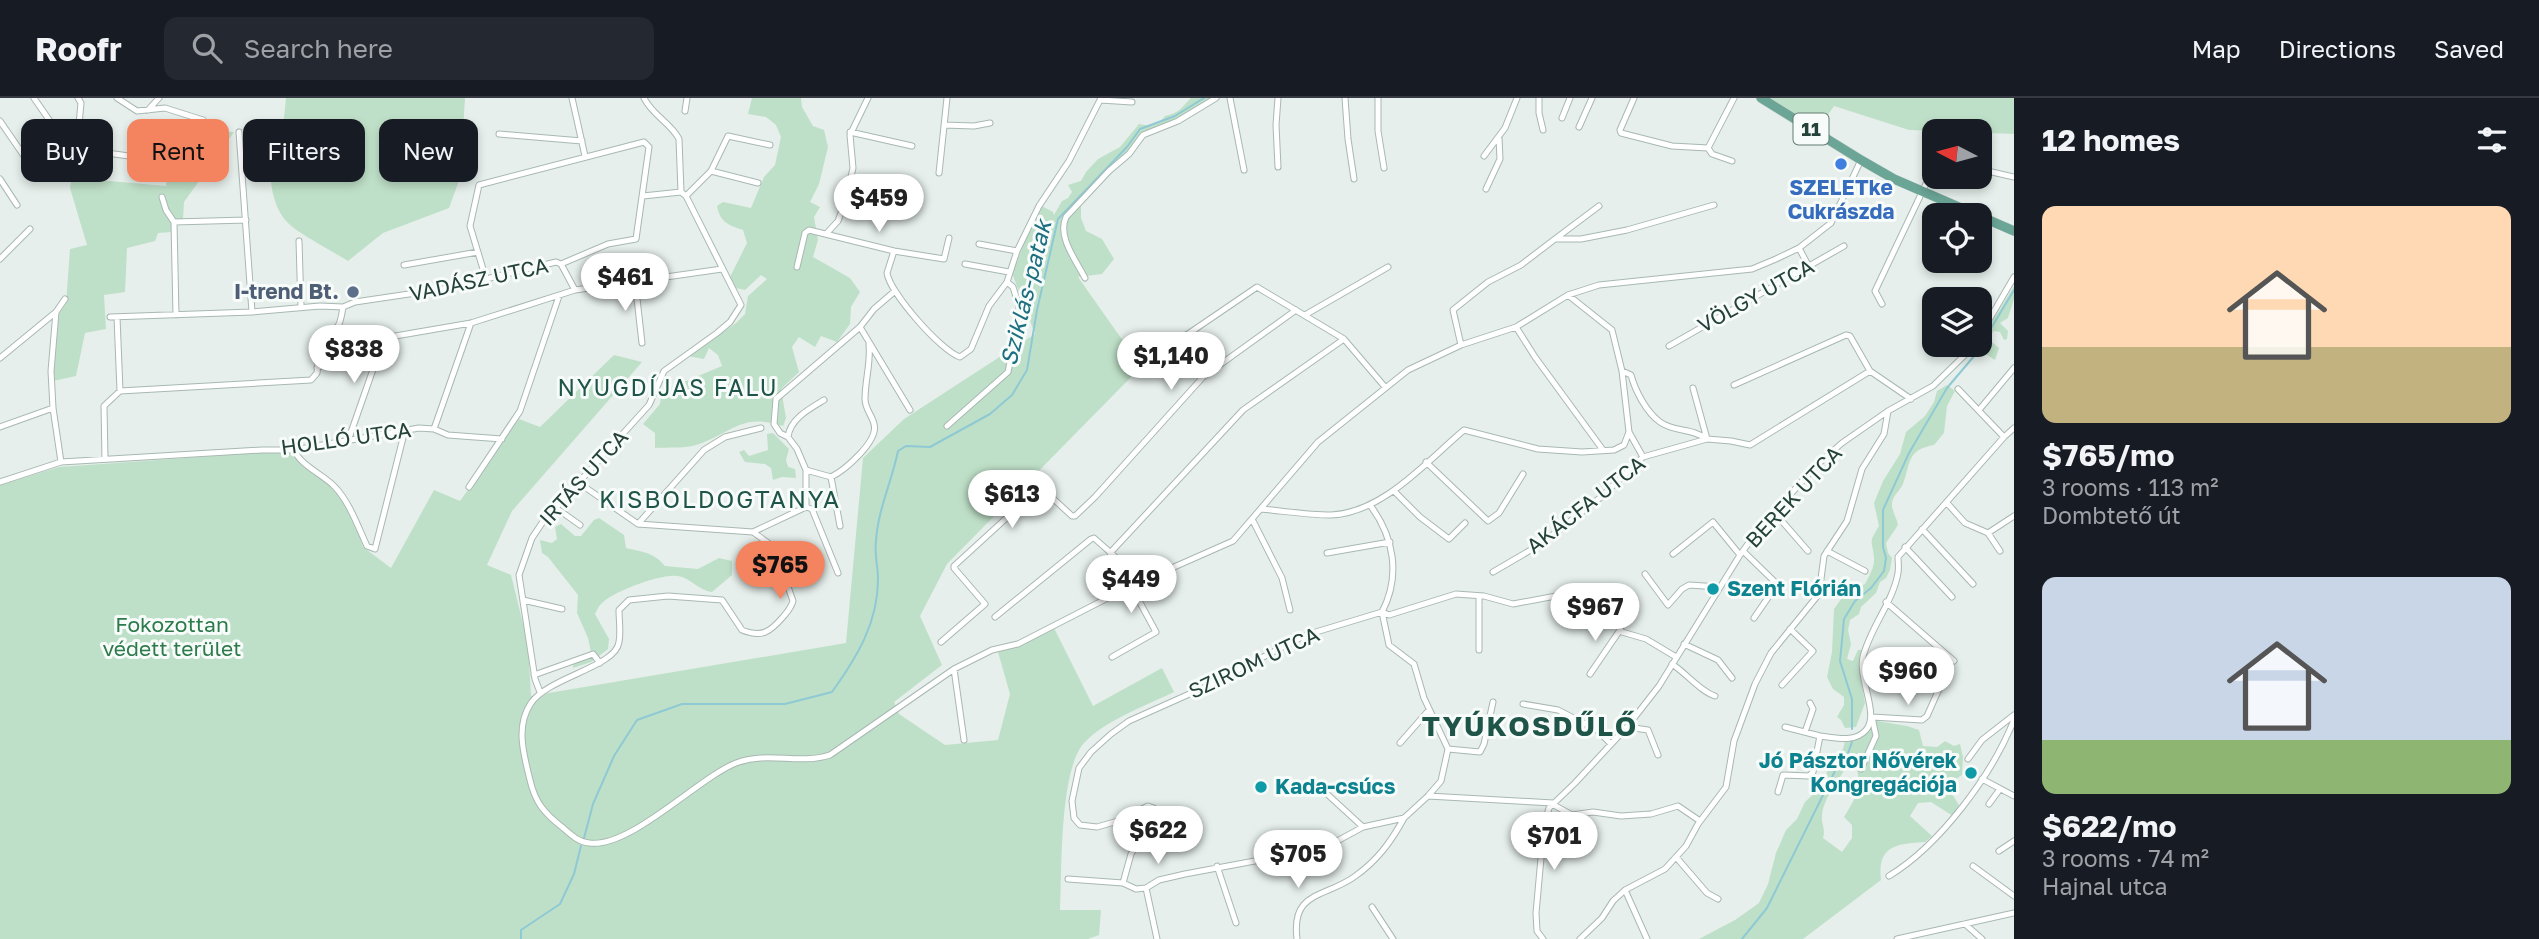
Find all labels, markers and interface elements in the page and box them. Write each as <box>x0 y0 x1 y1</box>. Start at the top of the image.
search box <box>164 17 654 80</box>
text: Roofr <box>35 29 122 68</box>
icon: search <box>188 29 226 67</box>
text: Search here <box>244 33 393 64</box>
text: Map <box>2192 34 2241 63</box>
text: Directions <box>2279 34 2396 63</box>
text: Saved <box>2434 34 2504 63</box>
road number: 11 <box>1794 114 1828 144</box>
chip: Buy <box>21 119 113 182</box>
chip: Rent <box>127 119 229 182</box>
chip: Filters <box>243 119 365 182</box>
chip: New <box>379 119 478 182</box>
north arrow <box>1922 119 1992 189</box>
map controls <box>1922 119 1992 357</box>
icon: filters <box>2473 121 2511 159</box>
text: 12 homes <box>2042 122 2180 158</box>
marker: SZELETke Cukrászda <box>1833 156 1849 172</box>
pin: $459 <box>838 174 920 234</box>
place label: SZELETke Cukrászda <box>1787 174 1895 224</box>
text: $459 <box>850 183 908 211</box>
button: locate <box>1922 203 1992 273</box>
water label: Sziklás-patak <box>993 215 1057 368</box>
street label: VADÁSZ UTCA <box>407 252 551 306</box>
street label: VÖLGY UTCA <box>1693 252 1818 338</box>
icon: home <box>2214 252 2340 378</box>
pin: $461 <box>584 254 666 313</box>
text: $461 <box>597 262 653 290</box>
place label: I-trend Bt. <box>234 278 339 304</box>
marker: I-trend Bt. <box>345 284 361 300</box>
button: layers <box>1922 287 1992 357</box>
pin: $838 <box>313 326 395 385</box>
pin: $1,140 <box>1114 332 1228 392</box>
text: $838 <box>325 334 383 362</box>
text: $1,140 <box>1133 341 1209 369</box>
district label: NYUGDÍJAS FALU <box>557 373 779 401</box>
street label: HOLLÓ UTCA <box>279 416 413 460</box>
street label: IRTÁS UTCA <box>533 424 633 531</box>
text: $765/mo <box>2042 437 2174 473</box>
street label: BEREK UTCA <box>1740 440 1847 553</box>
street label: AKÁCFA UTCA <box>1521 450 1650 559</box>
pin: $613 <box>971 470 1053 530</box>
text: 3 rooms · 113 m² <box>2042 473 2219 501</box>
text: $613 <box>984 479 1040 507</box>
district label: KISBOLDOGTANYA <box>599 484 841 513</box>
text: Dombtető út <box>2042 501 2181 529</box>
pin: $765 <box>739 542 821 601</box>
text: $765 <box>752 550 808 578</box>
pin: $449 <box>1090 556 1172 615</box>
text: $449 <box>1102 564 1160 592</box>
place label: Szent Flórián <box>1727 575 1861 601</box>
marker: Szent Flórián <box>1705 581 1721 597</box>
pin: $967 <box>1554 584 1636 643</box>
text: $967 <box>1566 592 1624 620</box>
park label: Fokozottan védett terület <box>102 611 242 661</box>
street label: SZIROM UTCA <box>1184 620 1323 704</box>
icon: home <box>2214 623 2340 749</box>
pin: $960 <box>1867 648 1949 707</box>
text: $960 <box>1878 656 1938 684</box>
district label: TYÚKOSDŰLŐ <box>1422 709 1638 742</box>
place label: Jó Pásztor Nővérek Kongregációja <box>1759 747 1957 797</box>
marker: Jó Pásztor Nővérek Kongregációja <box>1963 765 1979 781</box>
place label: Kada-csúcs <box>1275 773 1396 799</box>
marker: Kada-csúcs <box>1253 779 1269 795</box>
pin: $622 <box>1117 806 1199 866</box>
text: $622/mo <box>2042 808 2176 844</box>
pin: $701 <box>1513 812 1595 872</box>
text: $622 <box>1129 815 1187 843</box>
text: $701 <box>1527 821 1581 849</box>
pin: $705 <box>1257 830 1339 890</box>
text: $705 <box>1270 839 1326 867</box>
text: 3 rooms · 74 m² <box>2042 844 2209 872</box>
text: Hajnal utca <box>2042 872 2168 900</box>

